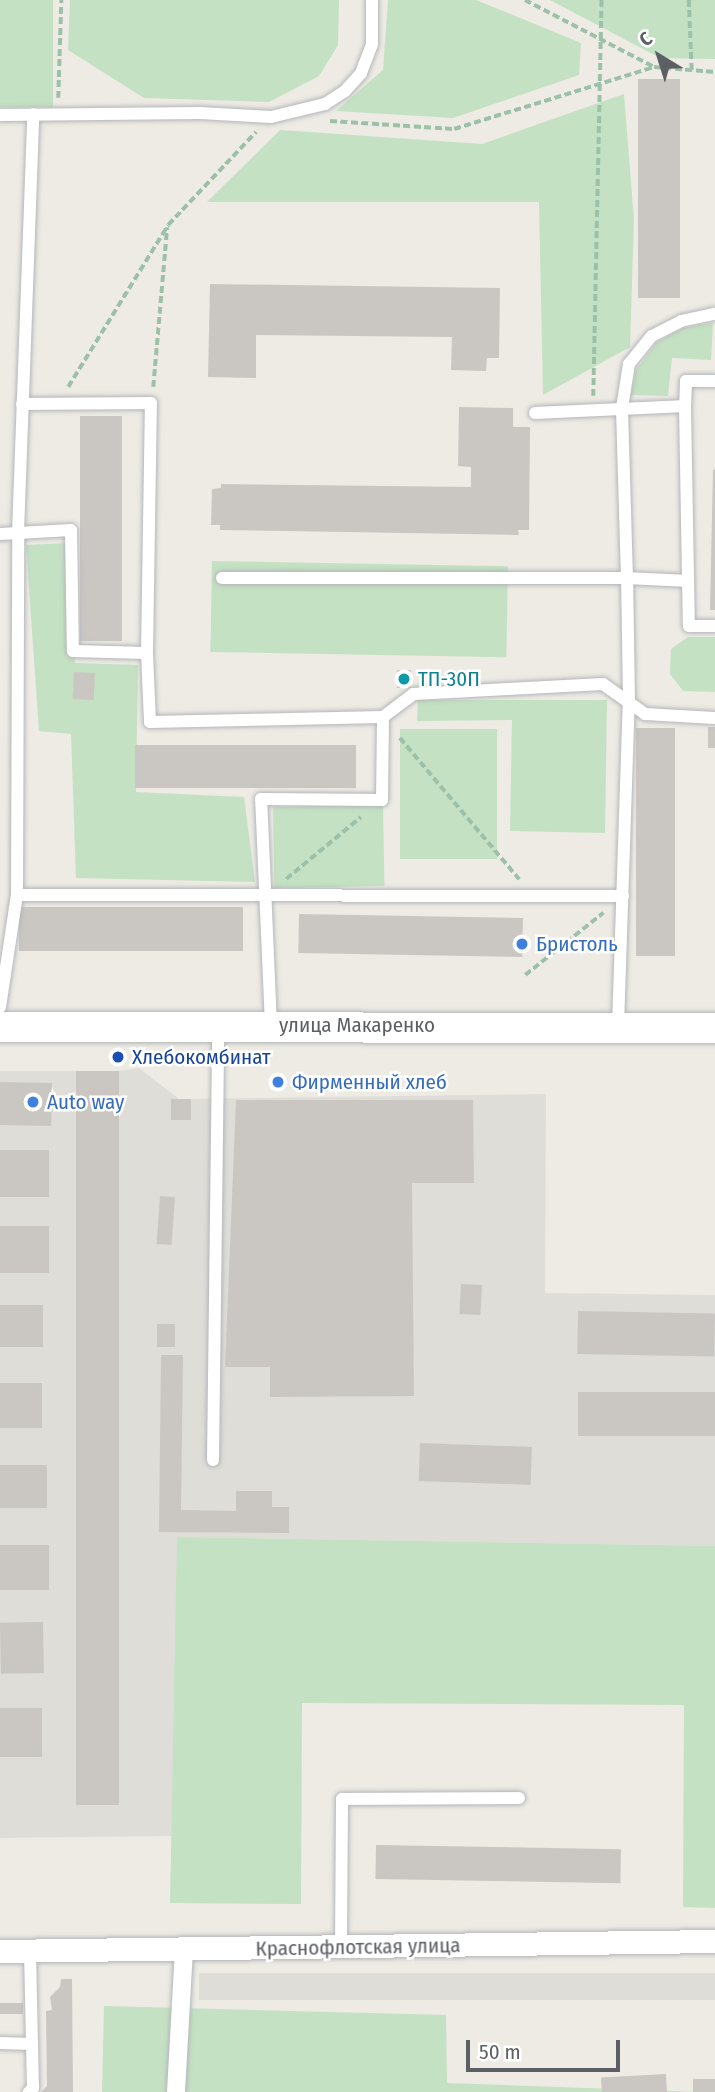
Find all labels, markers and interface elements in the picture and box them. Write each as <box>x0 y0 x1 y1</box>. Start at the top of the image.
north arrow <box>624 21 694 91</box>
text: С <box>635 27 657 51</box>
place label: ТП-30П <box>418 666 480 692</box>
marker: ТП-30П <box>396 671 412 687</box>
place label: Бристоль <box>536 931 618 957</box>
marker: Бристоль <box>514 936 530 952</box>
street label: улица Макаренко <box>279 1012 435 1038</box>
place label: Хлебокомбинат <box>132 1044 271 1070</box>
marker: Хлебокомбинат <box>110 1049 126 1065</box>
place label: Фирменный хлеб <box>292 1069 447 1095</box>
marker: Фирменный хлеб <box>270 1074 286 1090</box>
place label: Auto way <box>47 1089 124 1115</box>
marker: Auto way <box>25 1094 41 1110</box>
street label: Краснофлотская улица <box>255 1933 461 1961</box>
scale bar <box>470 2025 624 2070</box>
text: 50 m <box>479 2039 521 2065</box>

